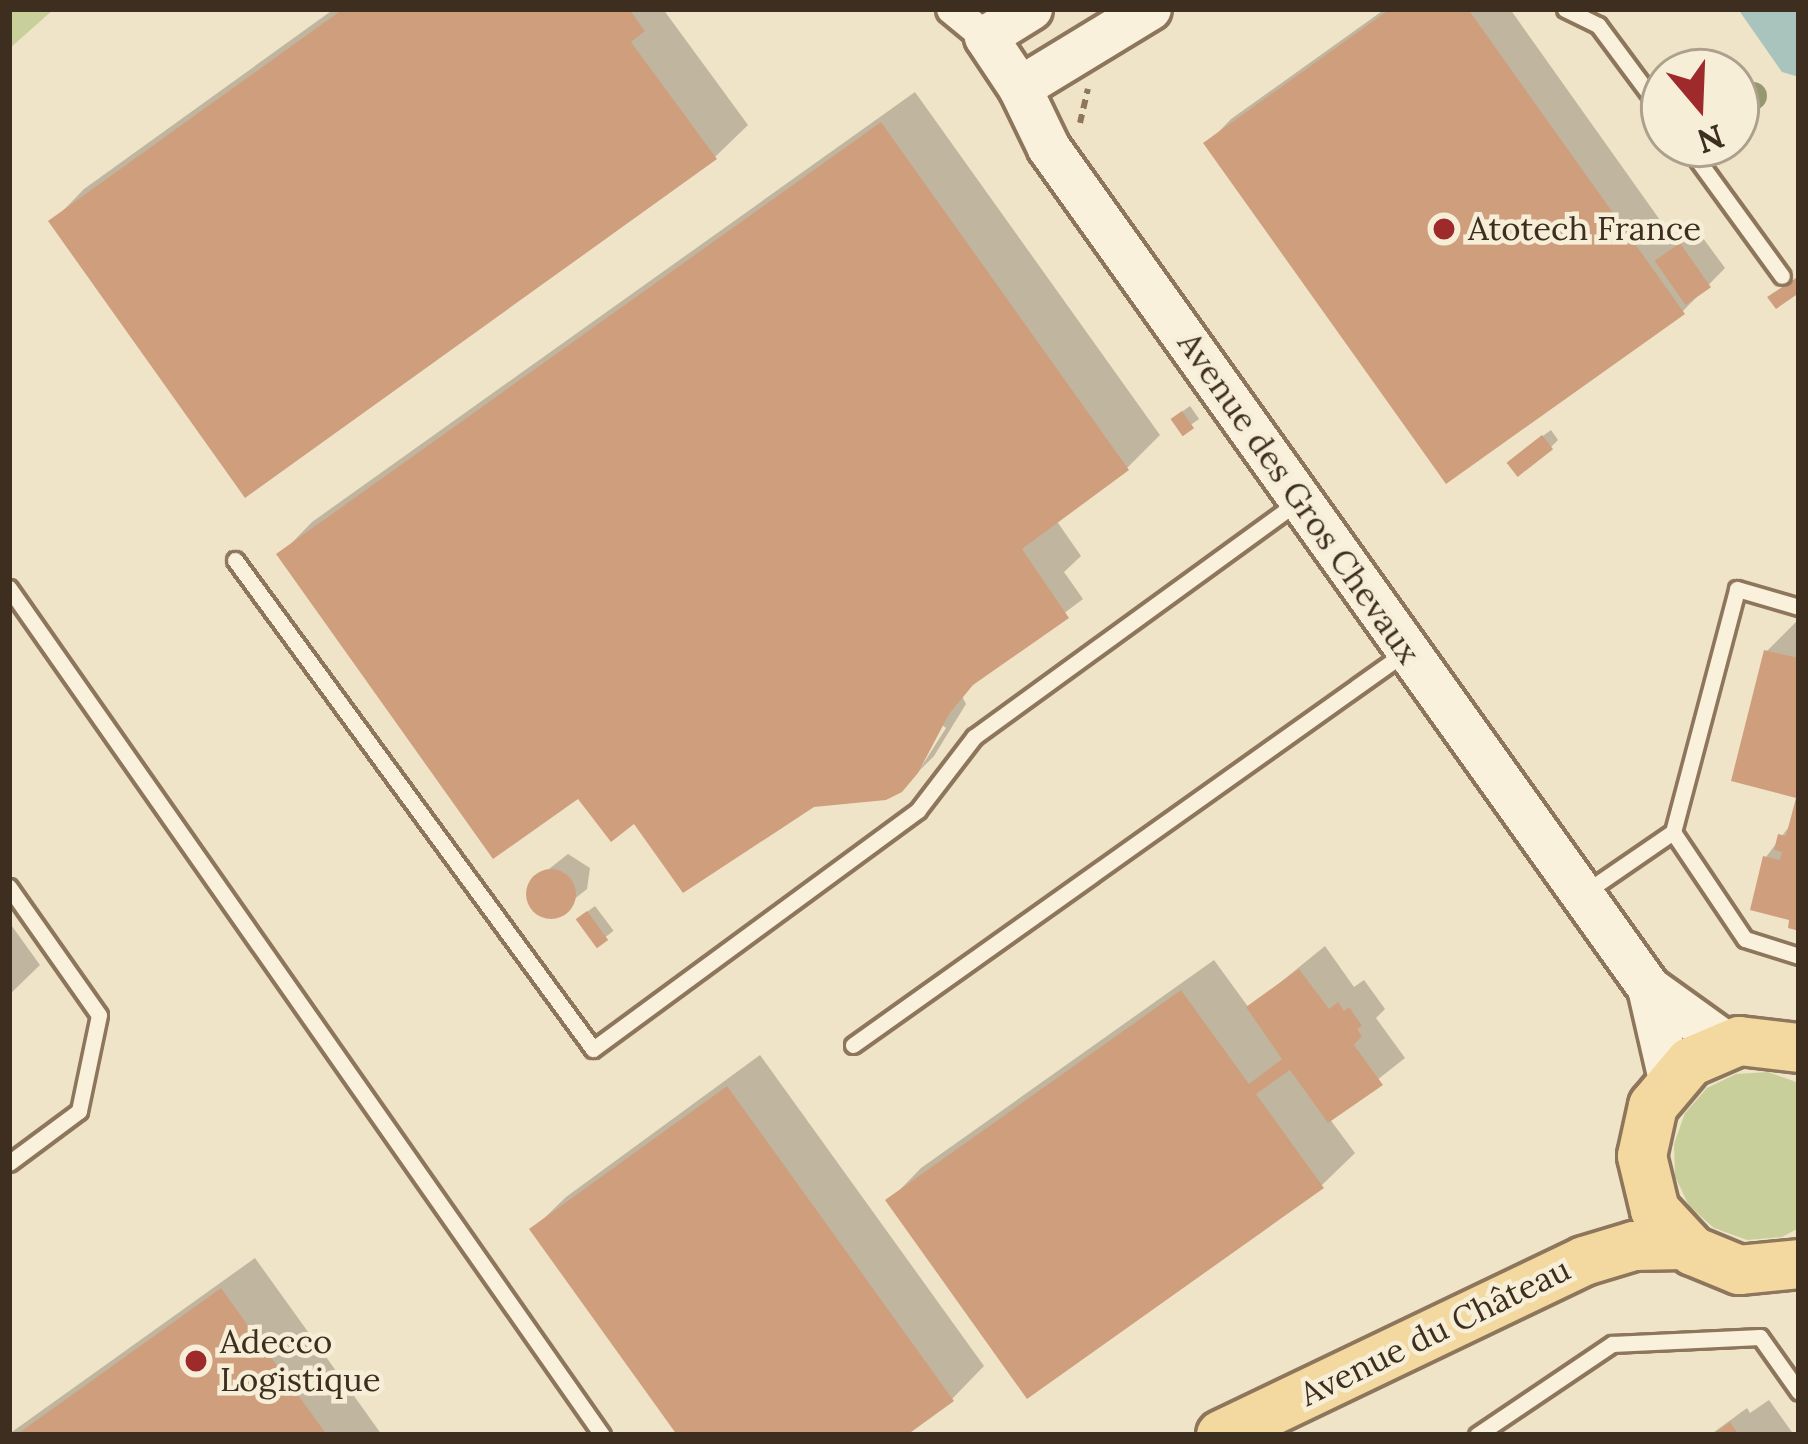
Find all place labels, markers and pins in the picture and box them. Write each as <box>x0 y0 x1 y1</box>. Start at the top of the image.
place label: Atotech France <box>1468 209 1701 249</box>
marker: Atotech France <box>1431 216 1457 242</box>
place label: Adecco Logistique <box>220 1322 381 1400</box>
marker: Adecco Logistique <box>183 1348 209 1374</box>

